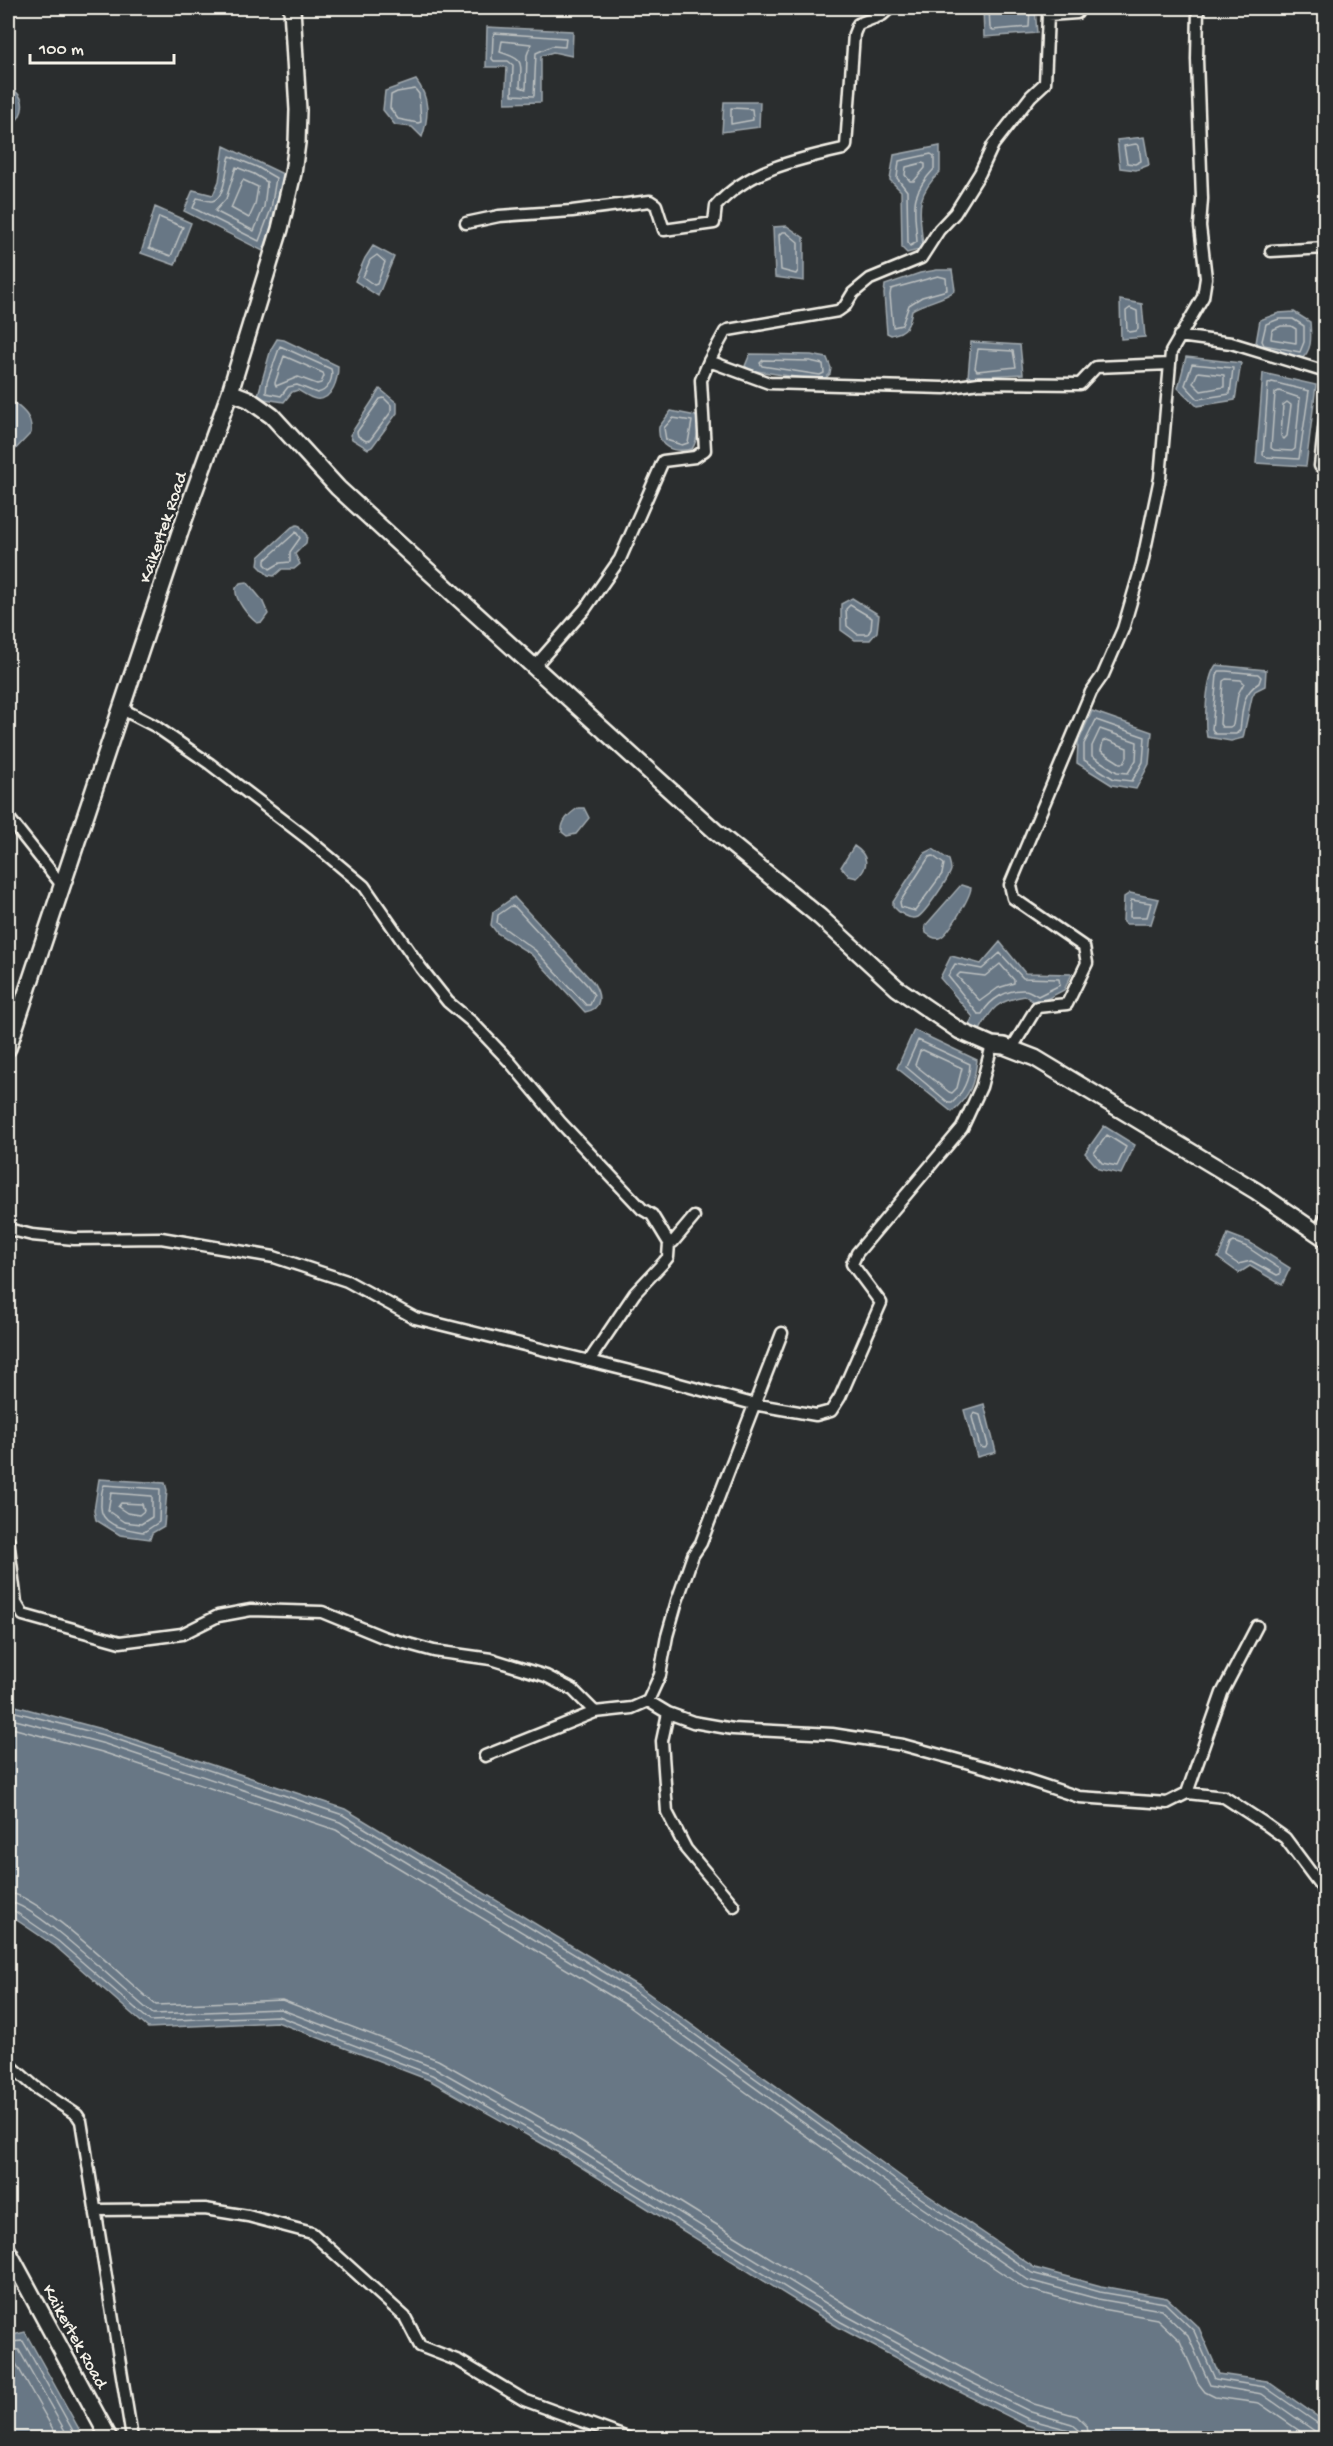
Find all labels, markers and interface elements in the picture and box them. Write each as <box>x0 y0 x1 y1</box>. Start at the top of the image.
scale bar <box>30 27 174 65</box>
text: 100 m <box>38 40 84 61</box>
street label: Kaikertek Road <box>136 468 194 586</box>
street label: Kaikertek Road <box>37 2282 112 2394</box>

